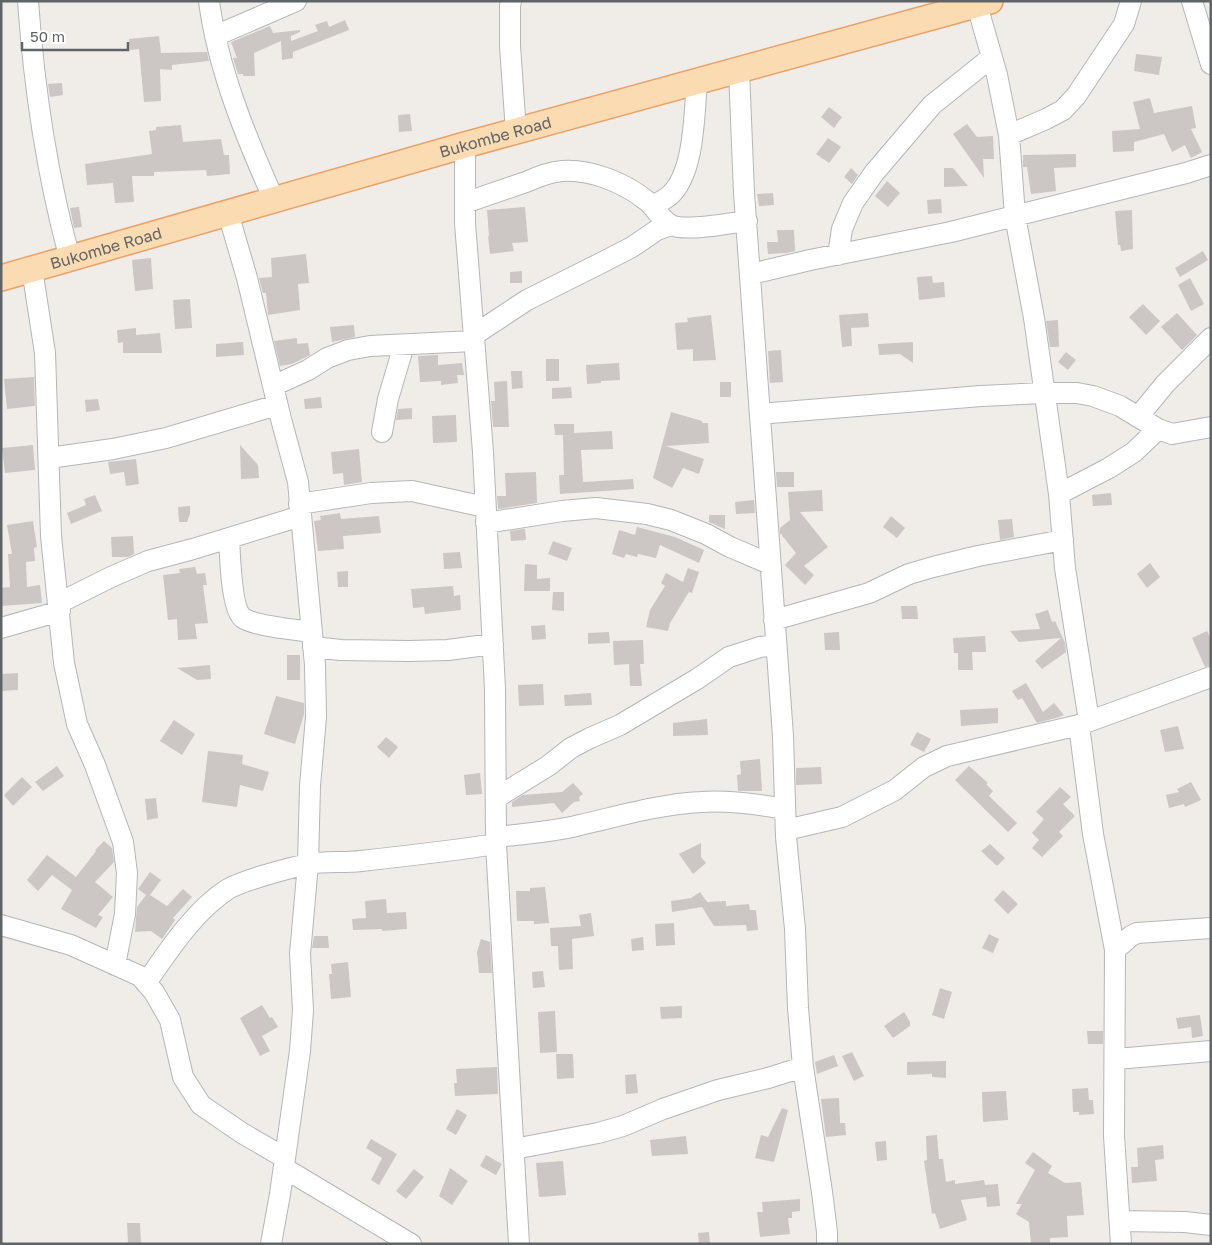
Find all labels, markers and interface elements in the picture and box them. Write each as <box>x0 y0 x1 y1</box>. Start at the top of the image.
scale bar <box>22 20 129 52</box>
text: 50 m <box>30 27 65 45</box>
street label: Bukombe Road <box>437 112 553 162</box>
street label: Bukombe Road <box>48 222 164 273</box>

